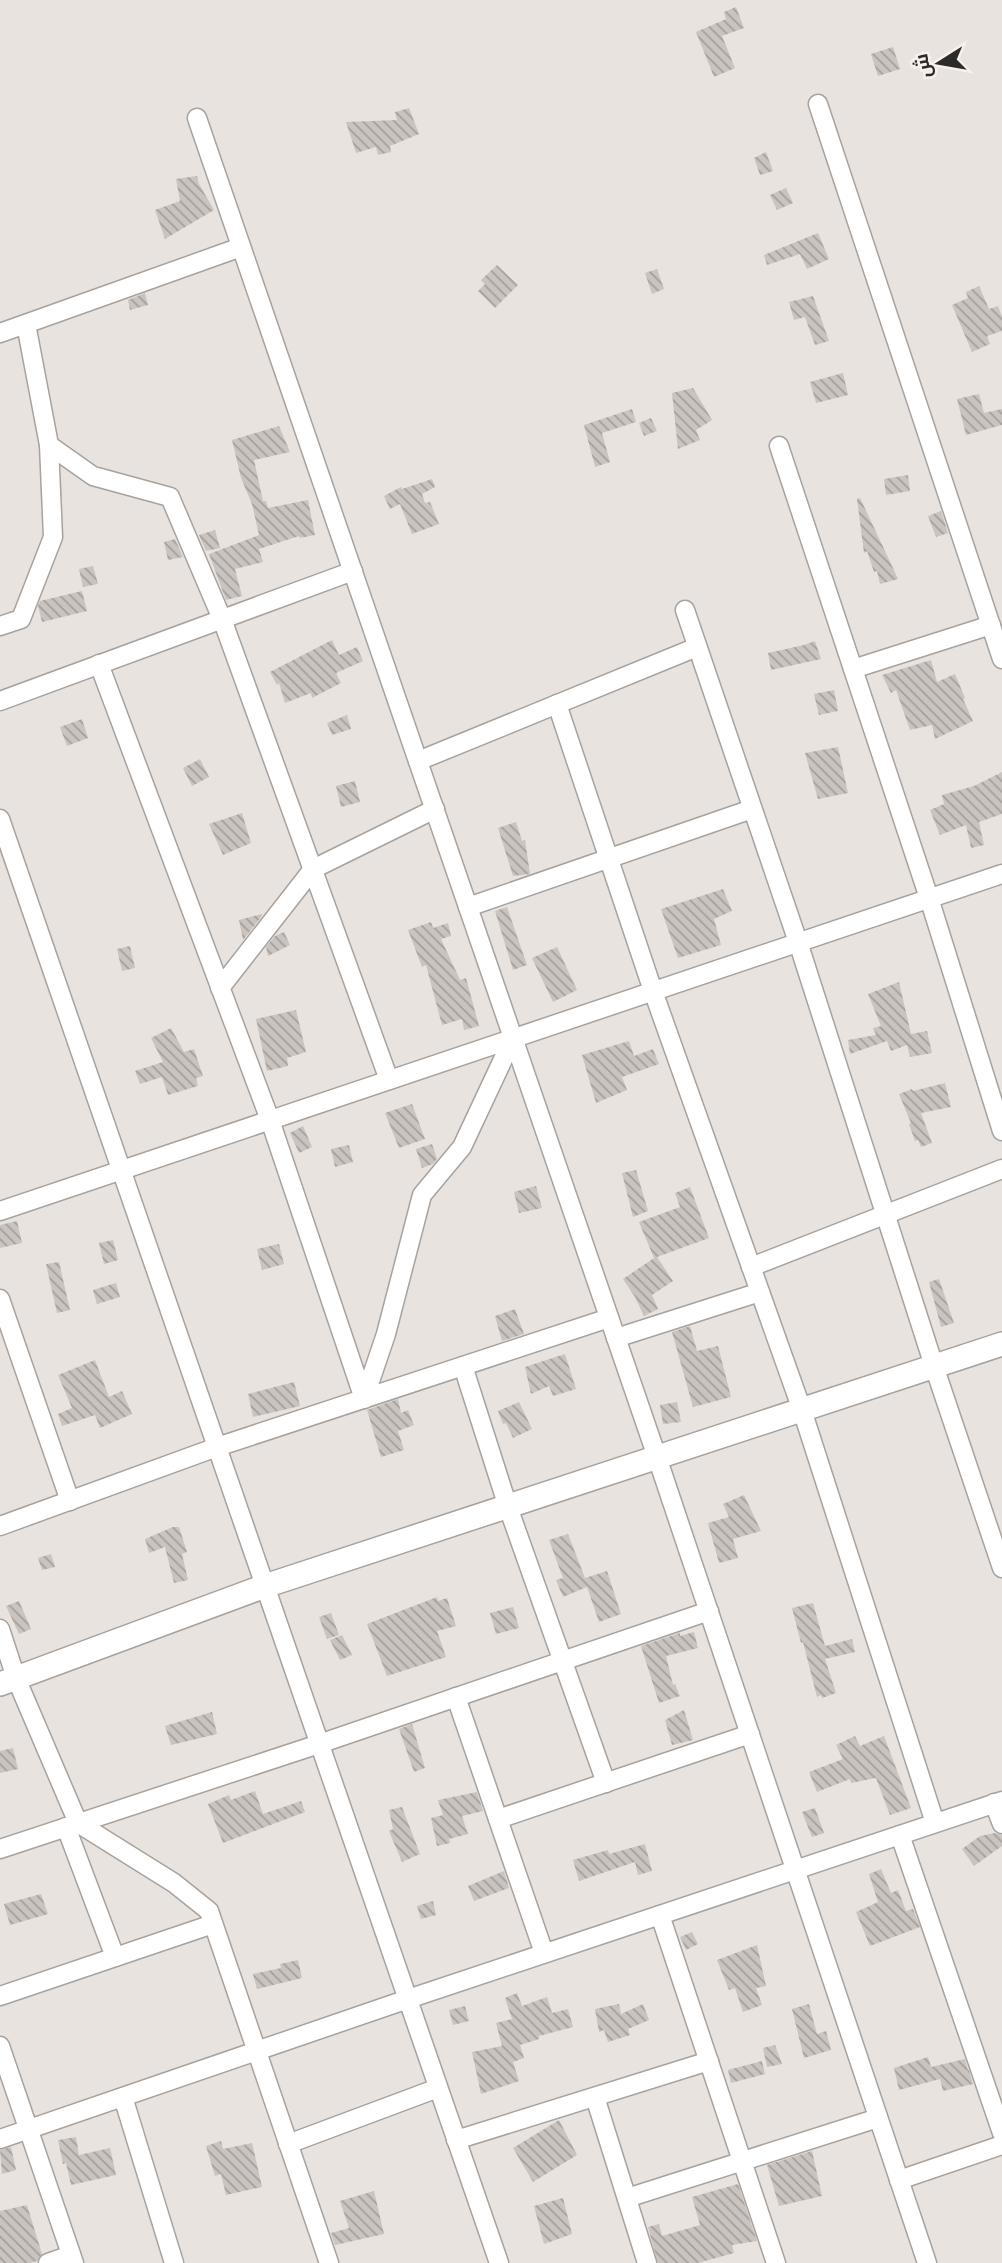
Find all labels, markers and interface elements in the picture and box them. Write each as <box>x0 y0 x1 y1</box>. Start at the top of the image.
north arrow <box>904 28 974 98</box>
text: ش <box>909 52 936 80</box>

